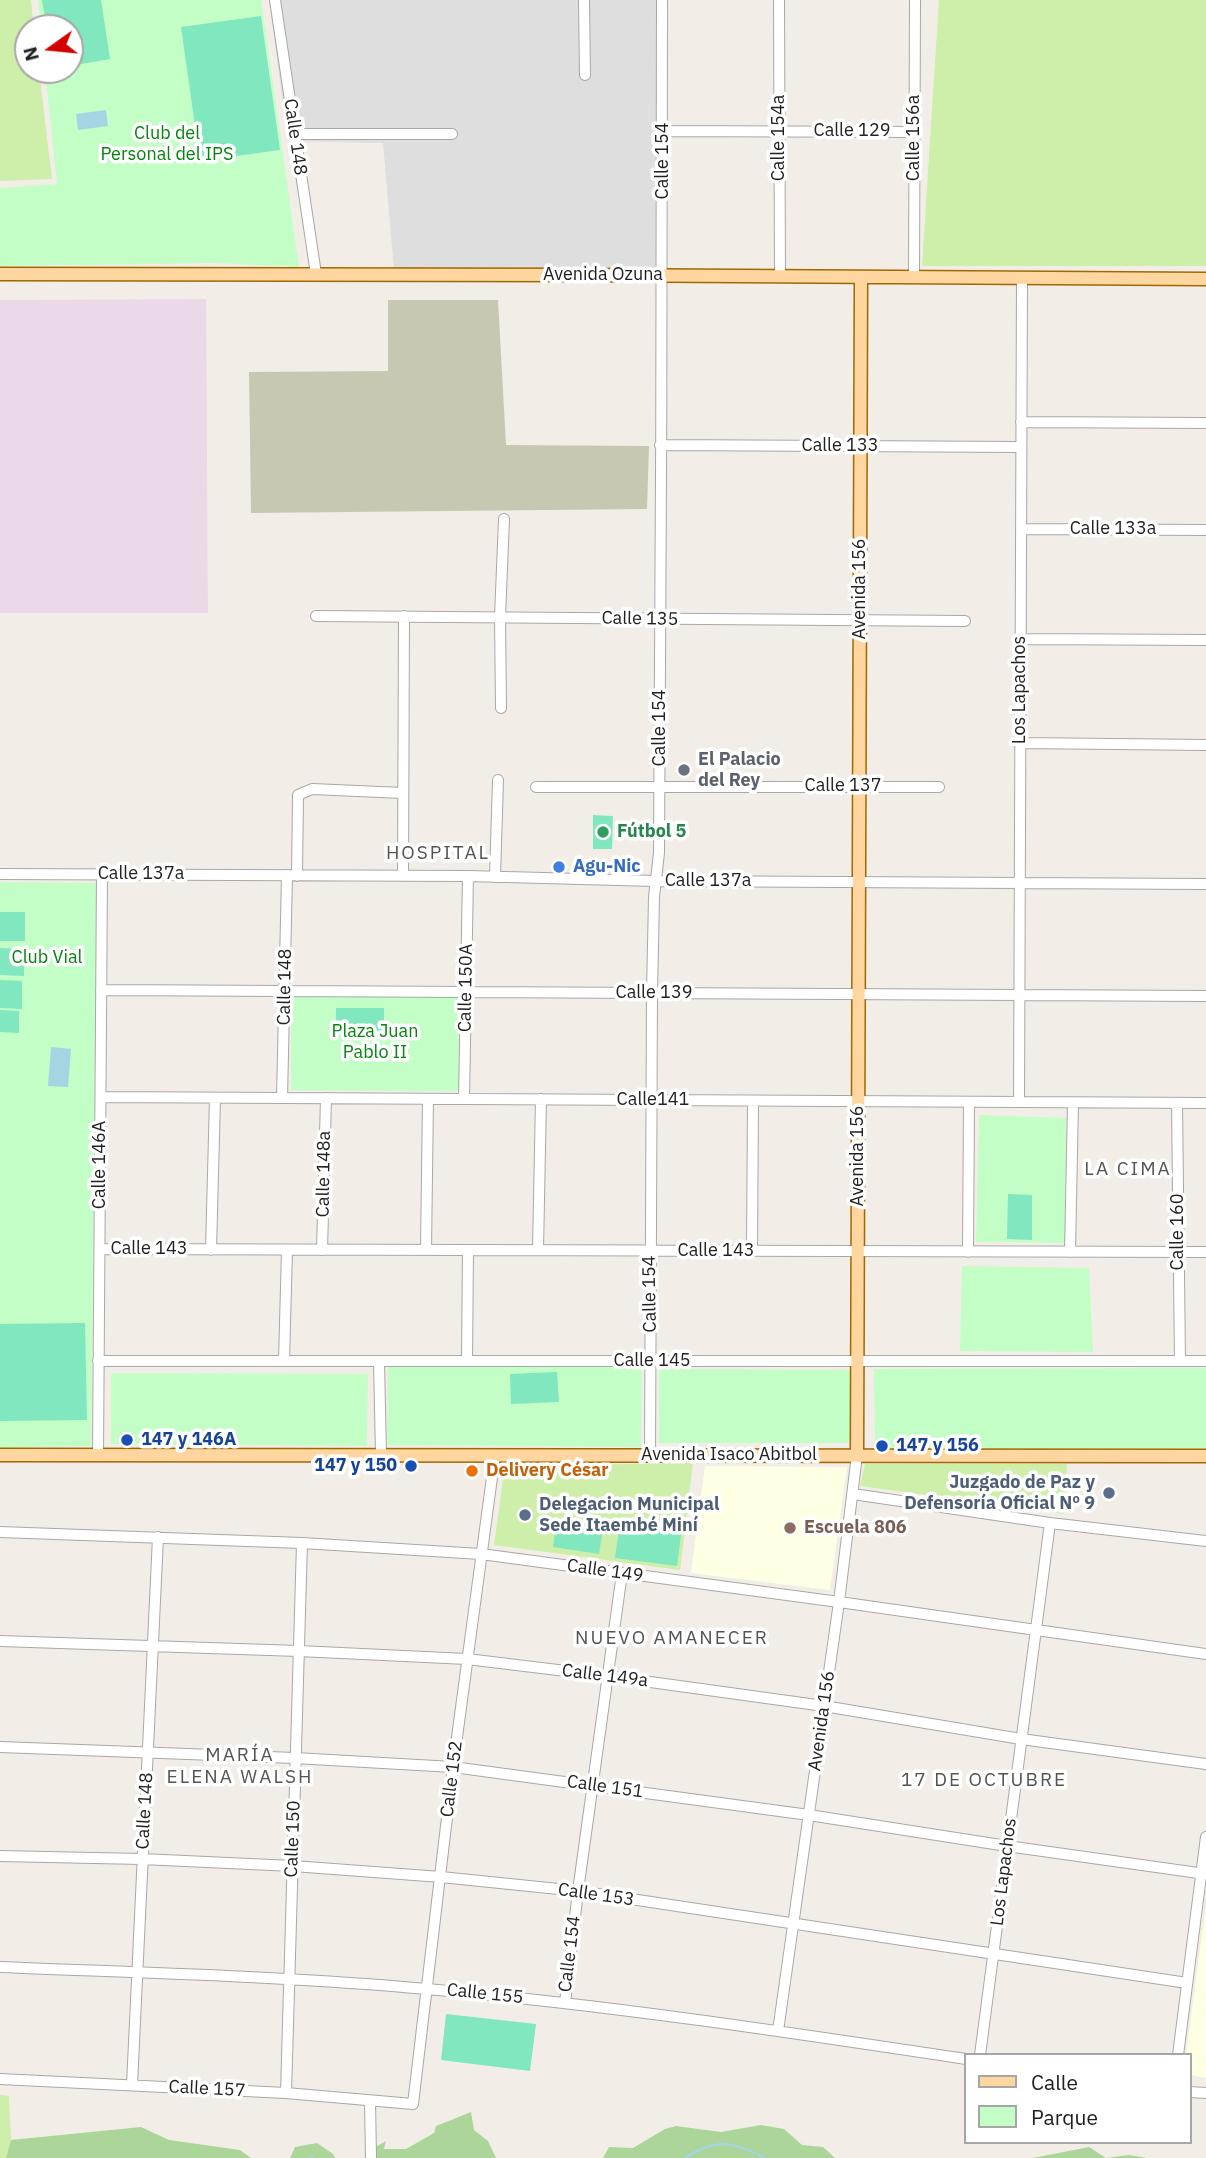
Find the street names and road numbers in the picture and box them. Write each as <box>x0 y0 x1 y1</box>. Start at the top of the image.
street label: Calle 154a <box>768 95 790 181</box>
street label: Calle 156a <box>903 95 925 181</box>
street label: Calle 148 <box>279 97 311 177</box>
street label: Calle 129 <box>813 120 891 142</box>
street label: Calle 154 <box>652 122 674 200</box>
street label: Avenida Ozuna <box>543 264 663 286</box>
street label: Calle 133 <box>801 435 879 457</box>
street label: Calle 133a <box>1070 518 1156 540</box>
street label: Avenida 156 <box>849 538 871 640</box>
street label: Calle 135 <box>601 608 679 630</box>
street label: Los Lapachos <box>1009 636 1031 744</box>
street label: Calle 154 <box>649 689 671 767</box>
street label: Calle 137 <box>804 775 882 797</box>
street label: Calle 137a <box>98 863 184 885</box>
street label: Calle 137a <box>665 870 751 892</box>
street label: Calle 150A <box>454 944 478 1032</box>
street label: Calle 148 <box>274 948 296 1026</box>
street label: Calle 139 <box>615 982 693 1004</box>
street label: Calle141 <box>617 1089 689 1111</box>
street label: Avenida 156 <box>847 1105 869 1207</box>
street label: Calle 146A <box>89 1121 111 1209</box>
street label: Calle 148a <box>312 1131 336 1217</box>
street label: Calle 160 <box>1167 1193 1189 1271</box>
street label: Calle 143 <box>110 1238 188 1260</box>
street label: Calle 143 <box>677 1240 755 1262</box>
street label: Calle 154 <box>639 1255 661 1333</box>
street label: Calle 145 <box>613 1350 691 1372</box>
street label: Avenida Isaco Abitbol <box>641 1444 817 1466</box>
street label: Calle 149 <box>565 1555 645 1587</box>
street label: Calle 149a <box>561 1660 649 1692</box>
street label: Avenida 156 <box>804 1669 840 1773</box>
street label: Calle 152 <box>437 1739 467 1819</box>
street label: Calle 151 <box>565 1771 645 1803</box>
street label: Calle 148 <box>132 1772 158 1850</box>
street label: Calle 150 <box>281 1800 305 1878</box>
street label: Los Lapachos <box>987 1817 1021 1927</box>
street label: Calle 153 <box>556 1879 636 1911</box>
street label: Calle 154 <box>555 1914 585 1994</box>
street label: Calle 155 <box>446 1979 524 2009</box>
street label: Calle 157 <box>168 2076 246 2102</box>

